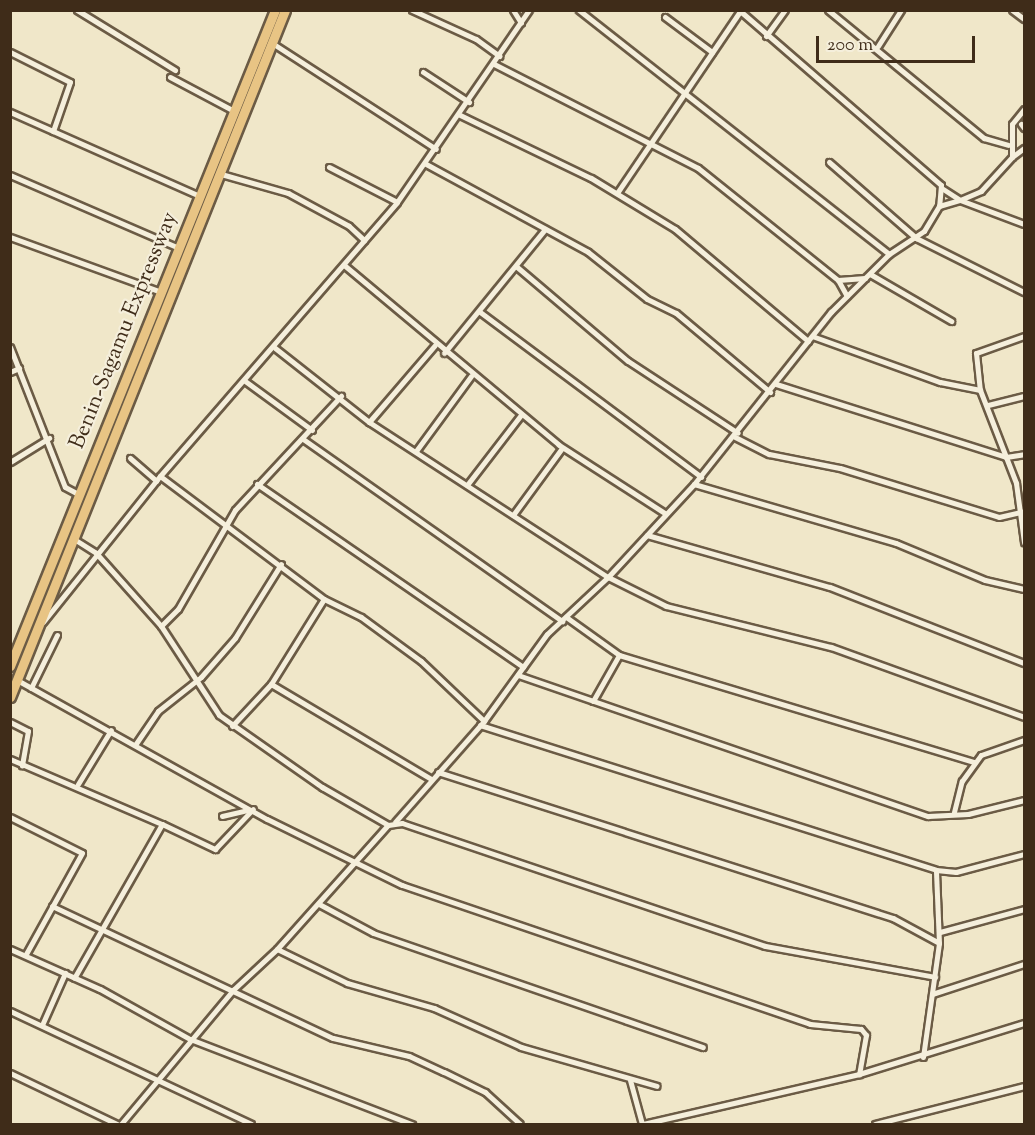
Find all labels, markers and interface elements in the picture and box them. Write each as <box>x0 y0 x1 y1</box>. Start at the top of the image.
scale bar <box>819 24 978 62</box>
text: 200 m <box>827 33 873 59</box>
street label: Benin-Sagamu Expressway <box>65 209 185 453</box>

